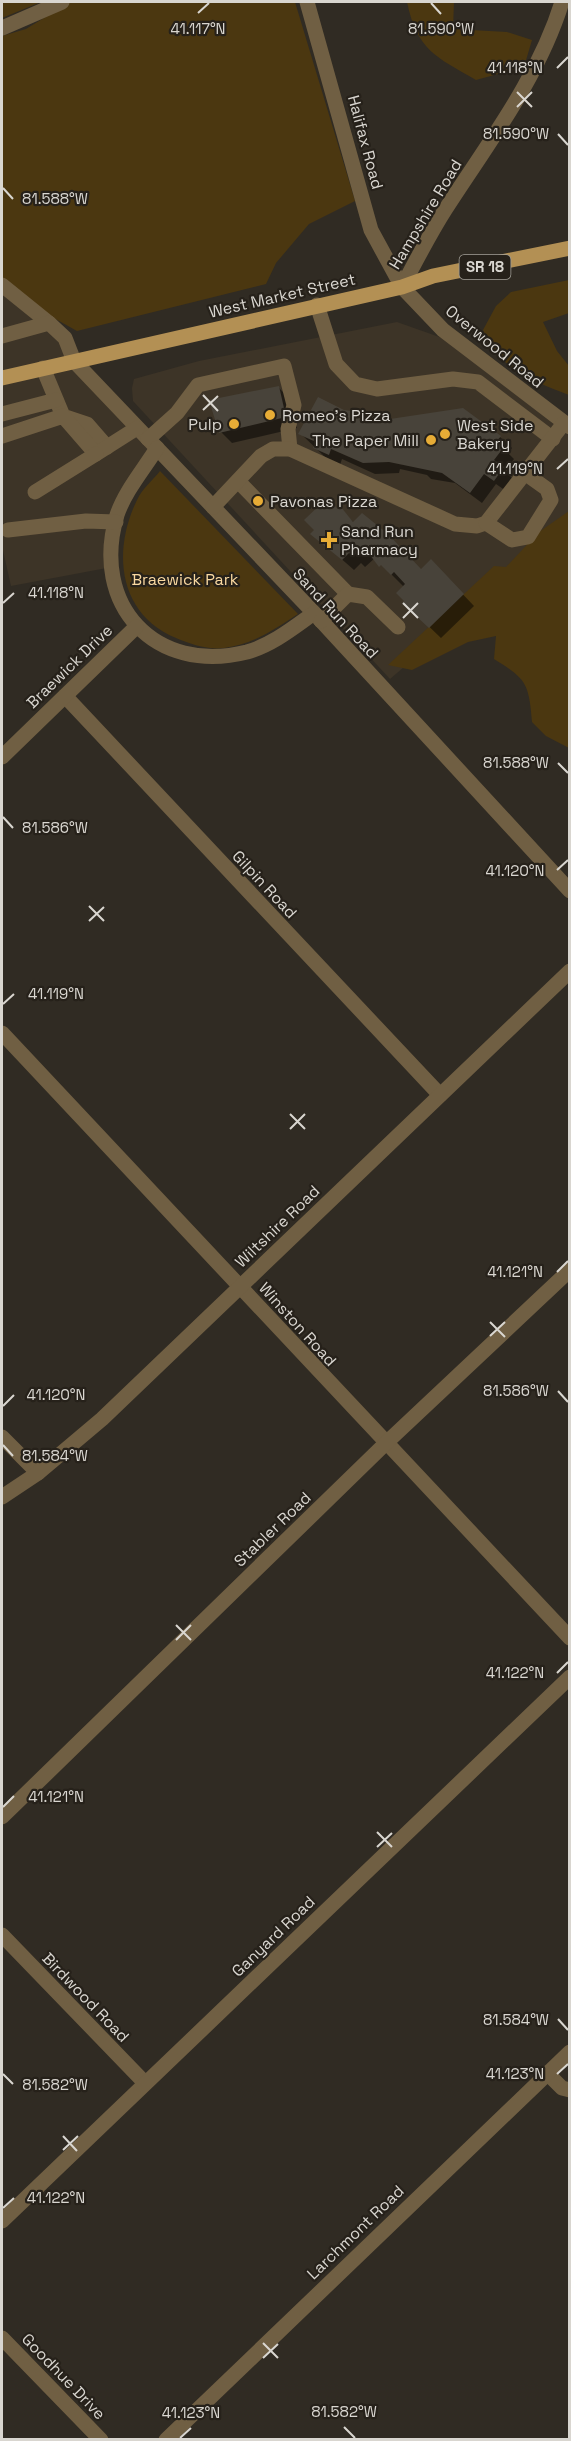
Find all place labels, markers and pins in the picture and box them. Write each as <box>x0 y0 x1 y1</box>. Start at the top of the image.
place label: Romeo's Pizza <box>282 405 390 426</box>
marker: Romeo's Pizza <box>263 408 277 422</box>
place label: Pulp <box>188 414 222 435</box>
place label: West Side Bakery <box>457 415 533 454</box>
marker: Pulp <box>227 417 241 431</box>
marker: West Side Bakery <box>438 427 452 441</box>
place label: The Paper Mill <box>312 430 419 451</box>
marker: The Paper Mill <box>424 433 438 447</box>
place label: Pavonas Pizza <box>270 491 377 512</box>
marker: Pavonas Pizza <box>251 494 265 508</box>
place label: Sand Run Pharmacy <box>341 521 418 560</box>
marker: Sand Run Pharmacy <box>322 533 336 547</box>

